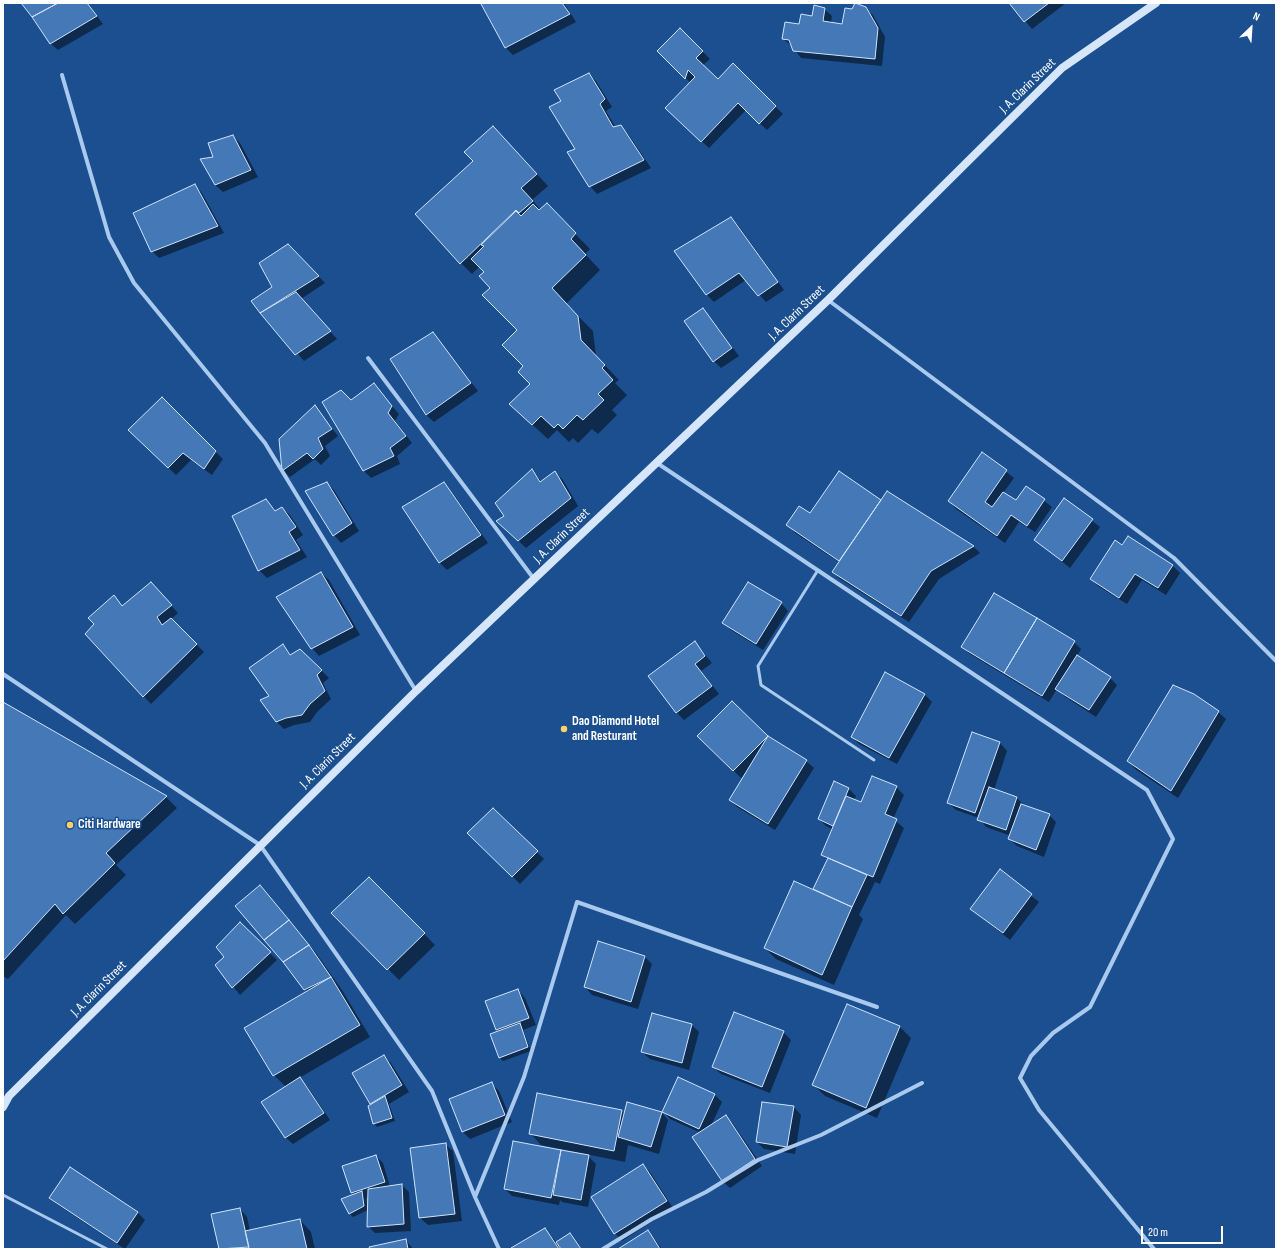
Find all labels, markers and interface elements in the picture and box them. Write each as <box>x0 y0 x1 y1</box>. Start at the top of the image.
north arrow <box>1231 8 1271 48</box>
text: N <box>1251 10 1262 24</box>
street label: J. A. Clarin Street <box>997 55 1059 117</box>
street label: J. A. Clarin Street <box>766 282 828 344</box>
street label: J. A. Clarin Street <box>531 505 593 567</box>
place label: Dao Diamond Hotel and Resturant <box>572 714 659 745</box>
marker: Dao Diamond Hotel and Resturant <box>559 724 569 734</box>
street label: J. A. Clarin Street <box>297 730 359 792</box>
place label: Citi Hardware <box>78 817 140 833</box>
marker: Citi Hardware <box>65 820 75 830</box>
street label: J. A. Clarin Street <box>68 958 130 1020</box>
scale bar <box>1143 1218 1225 1244</box>
text: 20 m <box>1148 1225 1168 1240</box>

